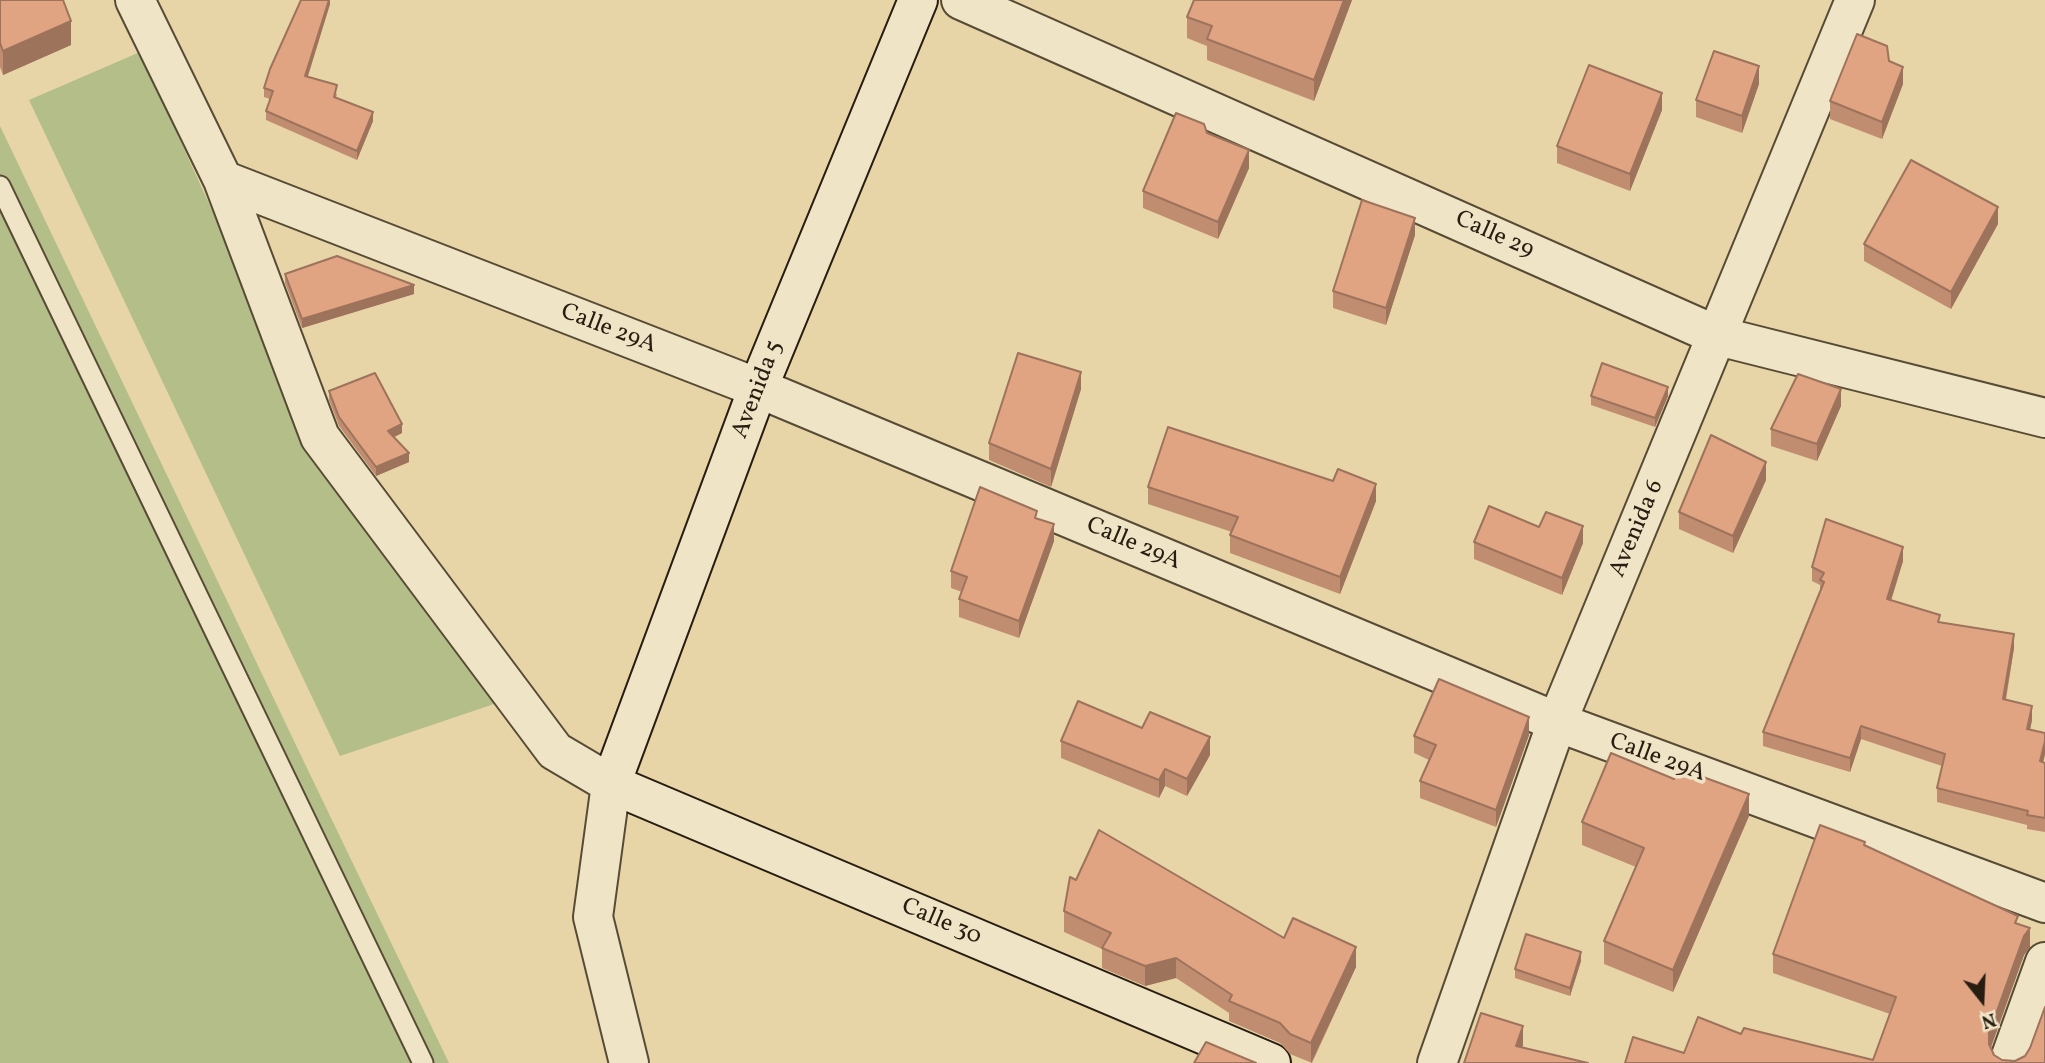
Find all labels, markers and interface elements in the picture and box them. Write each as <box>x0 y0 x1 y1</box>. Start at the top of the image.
street label: Calle 29 <box>1450 206 1538 266</box>
street label: Calle 29A <box>556 299 660 361</box>
street label: Avenida 5 <box>727 337 791 443</box>
street label: Avenida 6 <box>1605 476 1671 582</box>
street label: Calle 29A <box>1081 512 1185 578</box>
street label: Calle 29A <box>1605 728 1709 790</box>
street label: Calle 30 <box>897 893 985 953</box>
north arrow <box>1947 965 2017 1035</box>
text: N <box>1978 1005 1999 1034</box>

